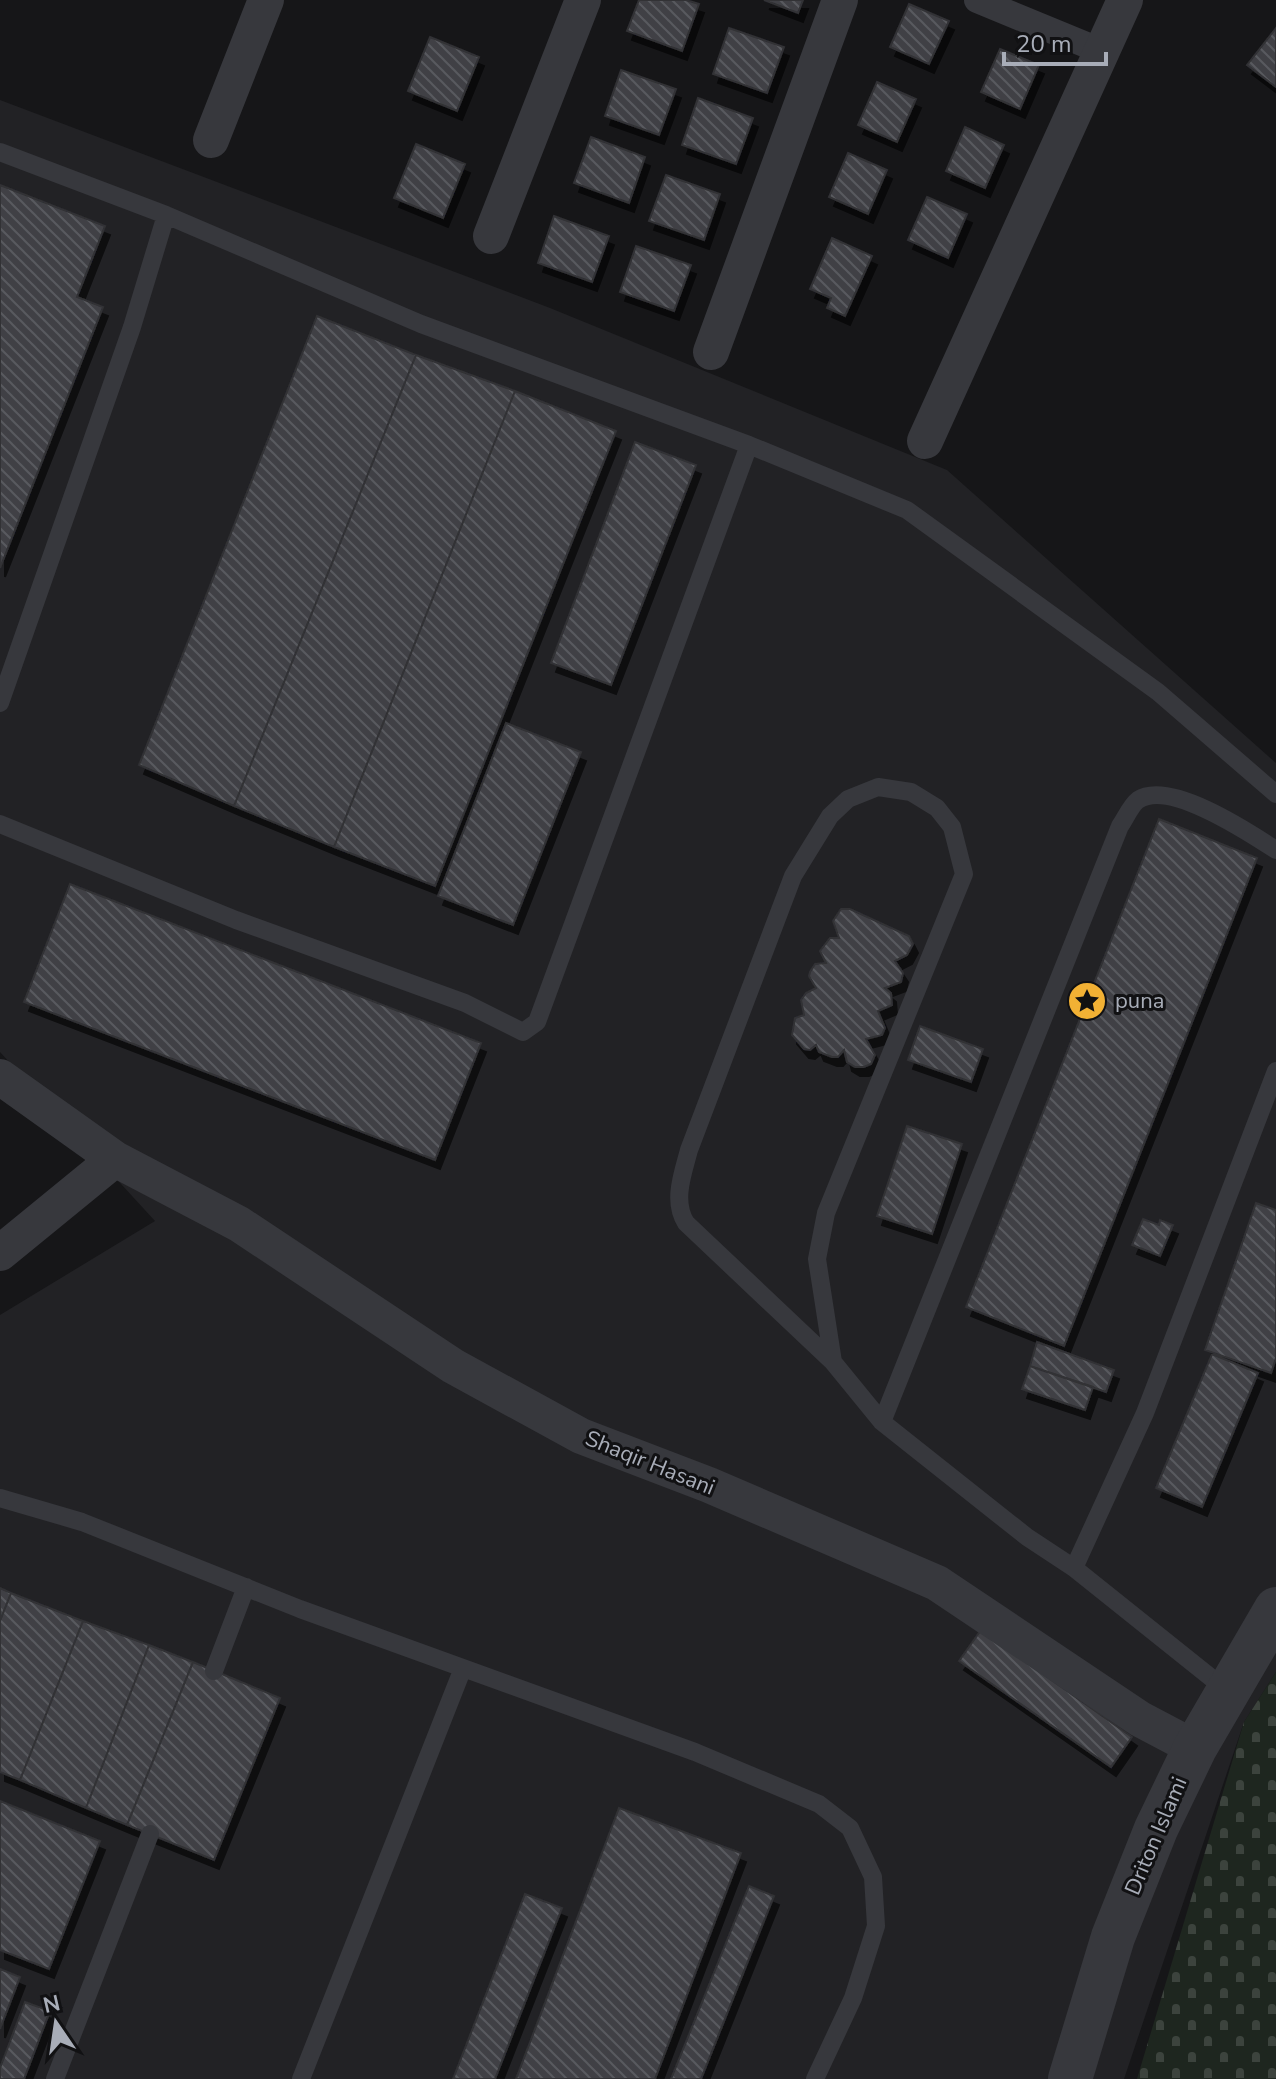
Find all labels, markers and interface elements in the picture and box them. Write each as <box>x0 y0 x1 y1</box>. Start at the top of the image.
scale bar <box>1004 16 1106 66</box>
text: 20 m <box>1016 28 1072 60</box>
place icon: puna <box>1066 980 1108 1022</box>
place label: puna <box>1115 986 1164 1016</box>
street label: Shaqir Hasani <box>581 1423 719 1503</box>
street label: Driton Islami <box>1118 1772 1194 1900</box>
north arrow <box>16 1983 96 2063</box>
text: N <box>40 1988 63 2021</box>

